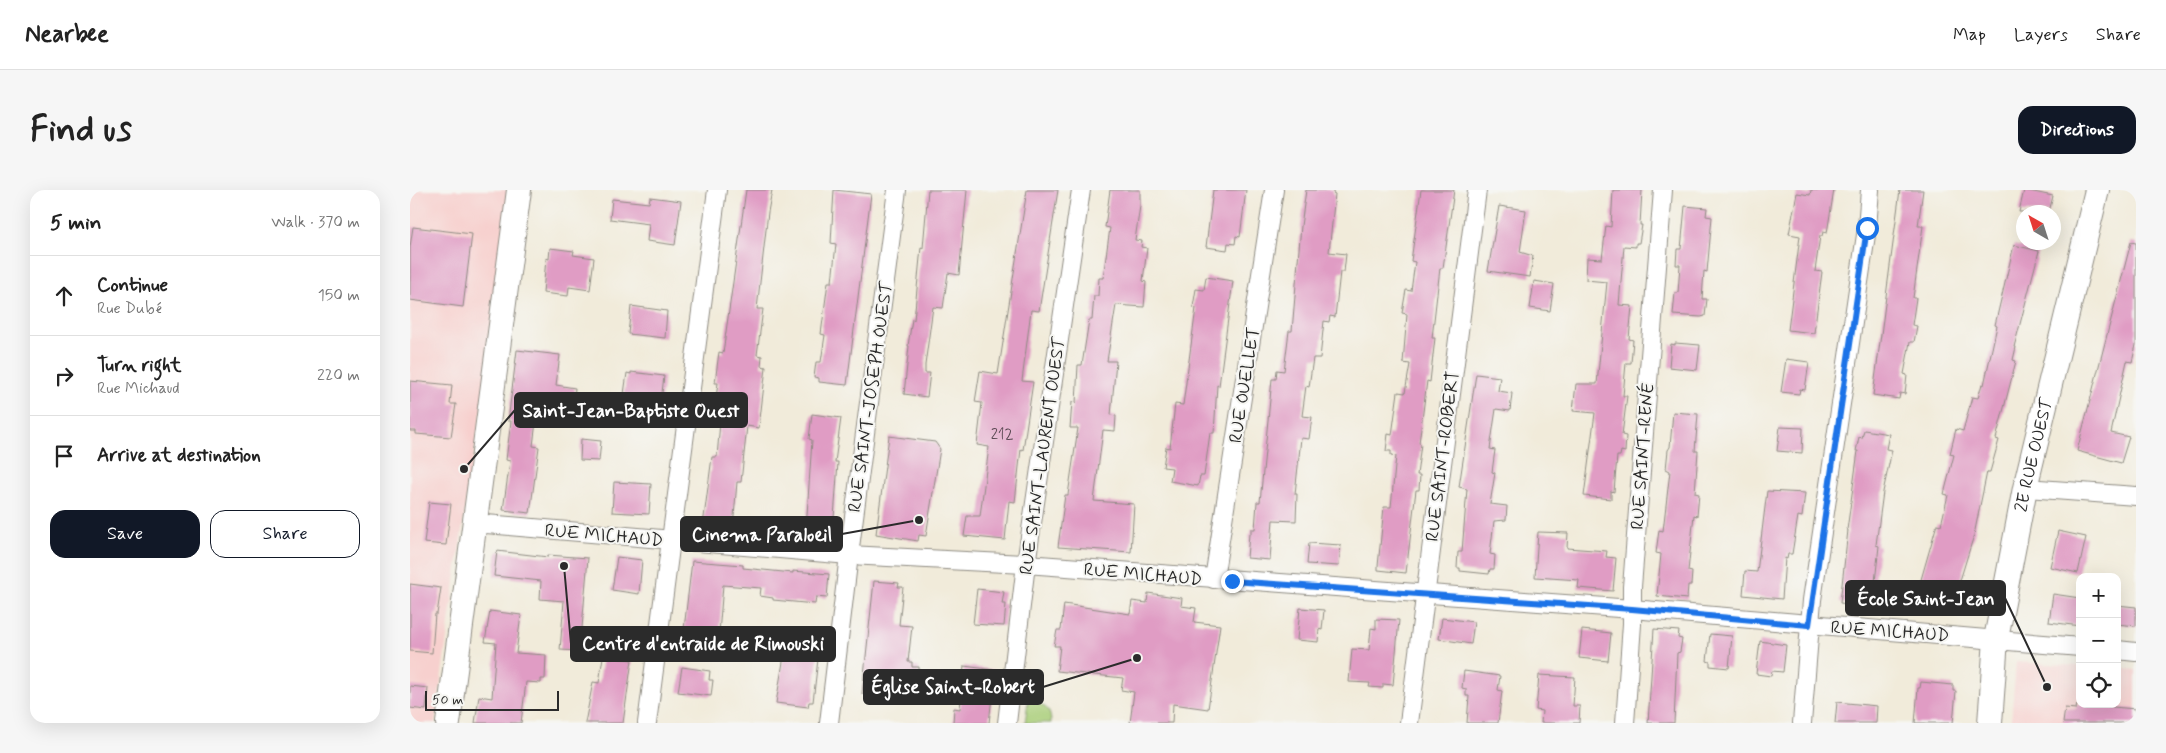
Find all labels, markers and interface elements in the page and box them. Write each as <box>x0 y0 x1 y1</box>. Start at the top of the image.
text: Nearbee <box>25 19 109 50</box>
text: Map <box>1953 23 1986 47</box>
text: Layers <box>2014 23 2068 47</box>
text: Share <box>2096 23 2141 47</box>
button: Directions <box>2018 106 2136 154</box>
text: Find us <box>30 107 132 153</box>
north arrow <box>2016 205 2061 250</box>
text: 5 min <box>50 209 102 237</box>
text: Walk · 370 m <box>271 212 360 233</box>
route start <box>1856 217 1879 240</box>
text: Continue <box>97 273 168 298</box>
street label: RUE SAINT-JOSEPH OUEST <box>843 280 899 514</box>
icon: ahead <box>50 282 78 310</box>
text: 150 m <box>318 285 360 306</box>
text: Rue Dubé <box>97 298 162 319</box>
street label: RUE OUELLET <box>1224 325 1266 445</box>
street label: RUE SAINT-LAURENT OUEST <box>1014 335 1072 577</box>
text: Turn right <box>97 353 181 378</box>
icon: right <box>50 362 78 390</box>
text: 220 m <box>317 365 360 386</box>
street label: RUE SAINT-ROBERT <box>1421 369 1465 543</box>
text: Rue Michaud <box>97 378 180 399</box>
street label: RUE SAINT-RENÉ <box>1626 381 1660 531</box>
callout: Saint-Jean-Baptiste Ouest <box>515 393 747 427</box>
street label: 2E RUE OUEST <box>2010 395 2059 514</box>
text: Saint-Jean-Baptiste Ouest <box>523 399 740 424</box>
house number: 212 <box>991 425 1013 445</box>
icon: arrive <box>50 442 78 470</box>
text: Arrive at destination <box>97 443 261 468</box>
button: Save <box>50 510 200 558</box>
button: Share <box>210 510 360 558</box>
callout: Cinema Paraloeil <box>681 517 842 551</box>
street label: RUE MICHAUD <box>544 519 664 553</box>
text: Cinema Paraloeil <box>692 523 832 548</box>
street label: RUE MICHAUD <box>1083 558 1203 592</box>
route end <box>1221 570 1244 593</box>
map controls <box>2076 573 2121 708</box>
button: + <box>2076 573 2121 618</box>
callout: École Saint-Jean <box>1846 581 2005 615</box>
text: École Saint-Jean <box>1857 585 1995 612</box>
street label: RUE MICHAUD <box>1830 616 1950 648</box>
button: − <box>2076 618 2121 663</box>
callout: Centre d'entraide de Rimouski <box>571 627 835 661</box>
text: Centre d'entraide de Rimouski <box>582 632 824 657</box>
button: locate <box>2076 663 2121 708</box>
callout: Église Saint-Robert <box>864 670 1043 704</box>
text: Église Saint-Robert <box>871 673 1035 701</box>
scale bar <box>425 688 559 711</box>
text: 50 m <box>432 691 463 709</box>

